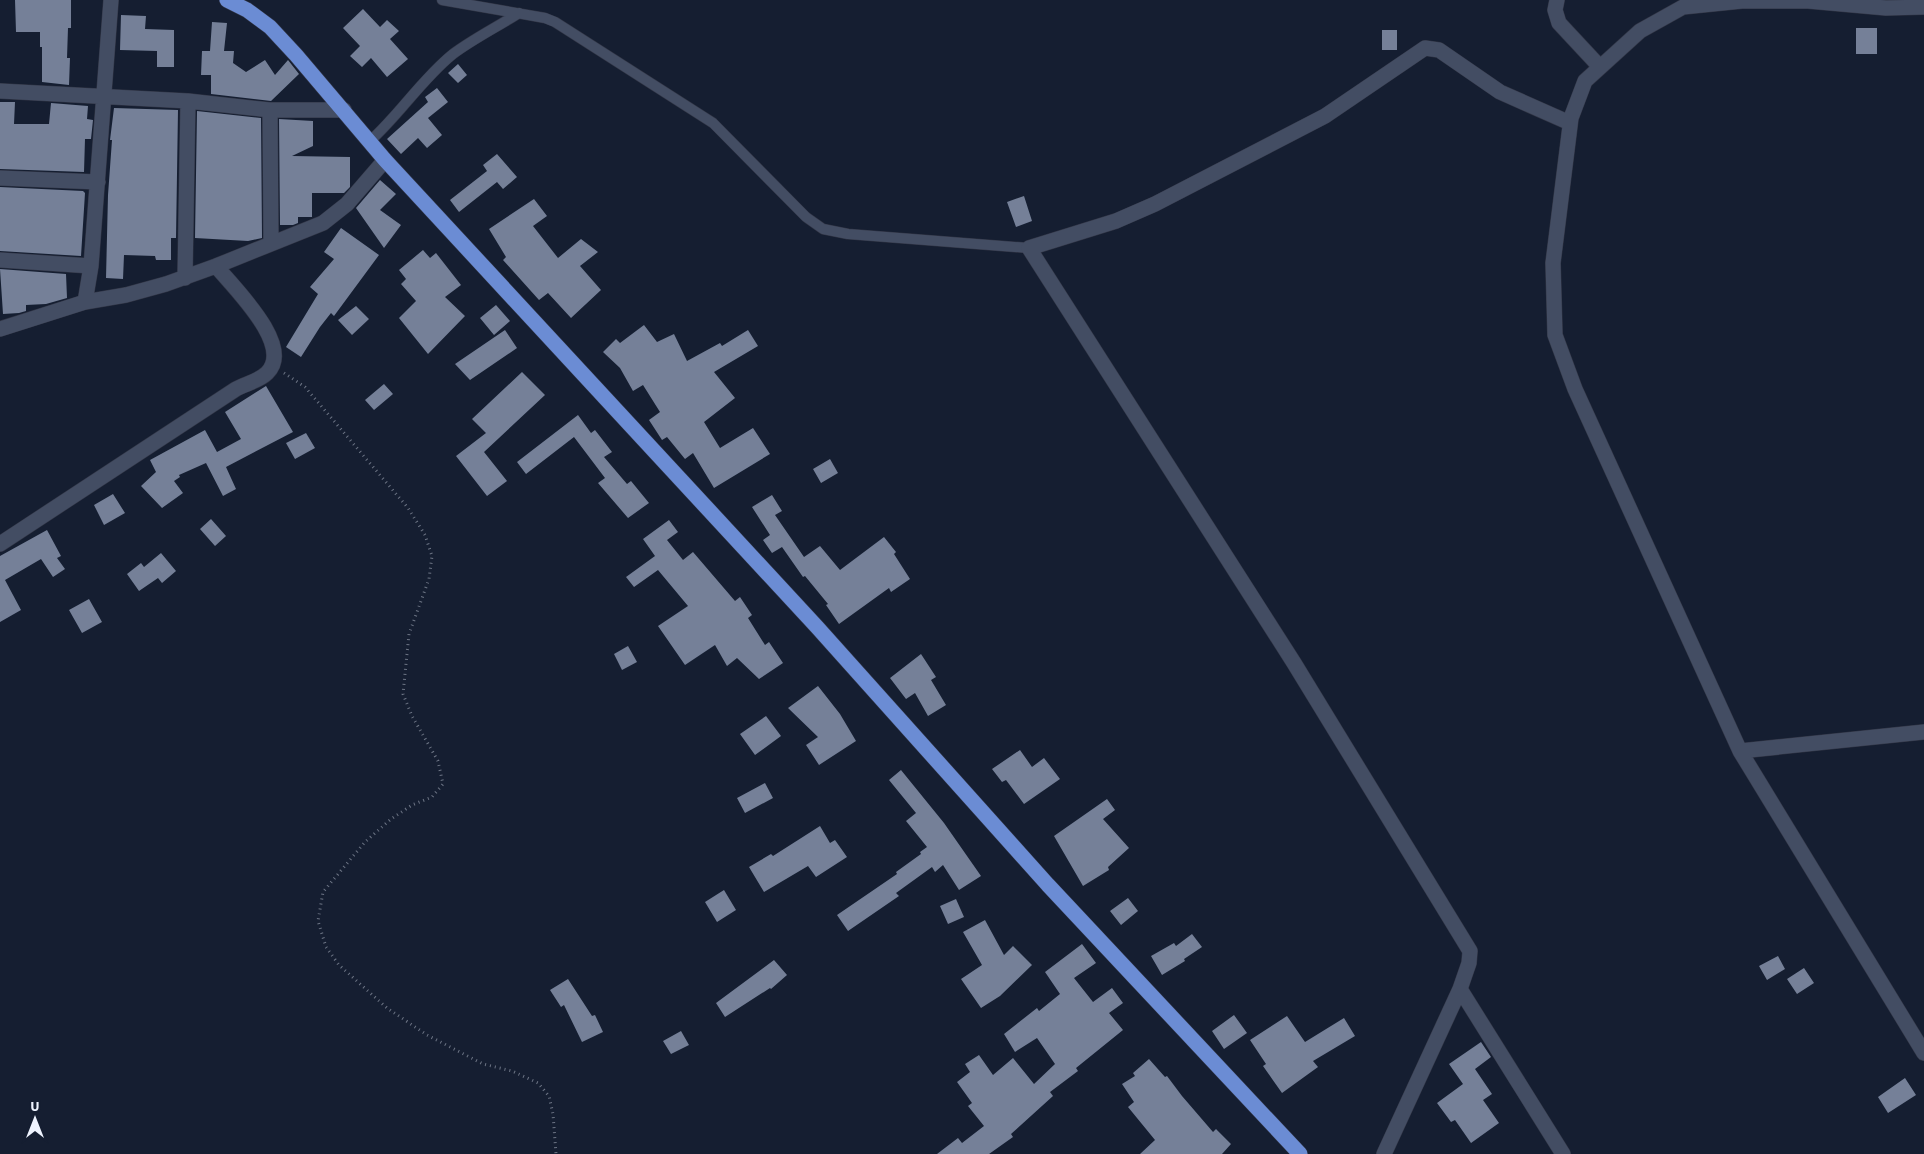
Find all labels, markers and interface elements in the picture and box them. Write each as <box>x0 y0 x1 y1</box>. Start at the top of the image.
north arrow <box>10 1094 60 1144</box>
text: U <box>30 1097 40 1117</box>

